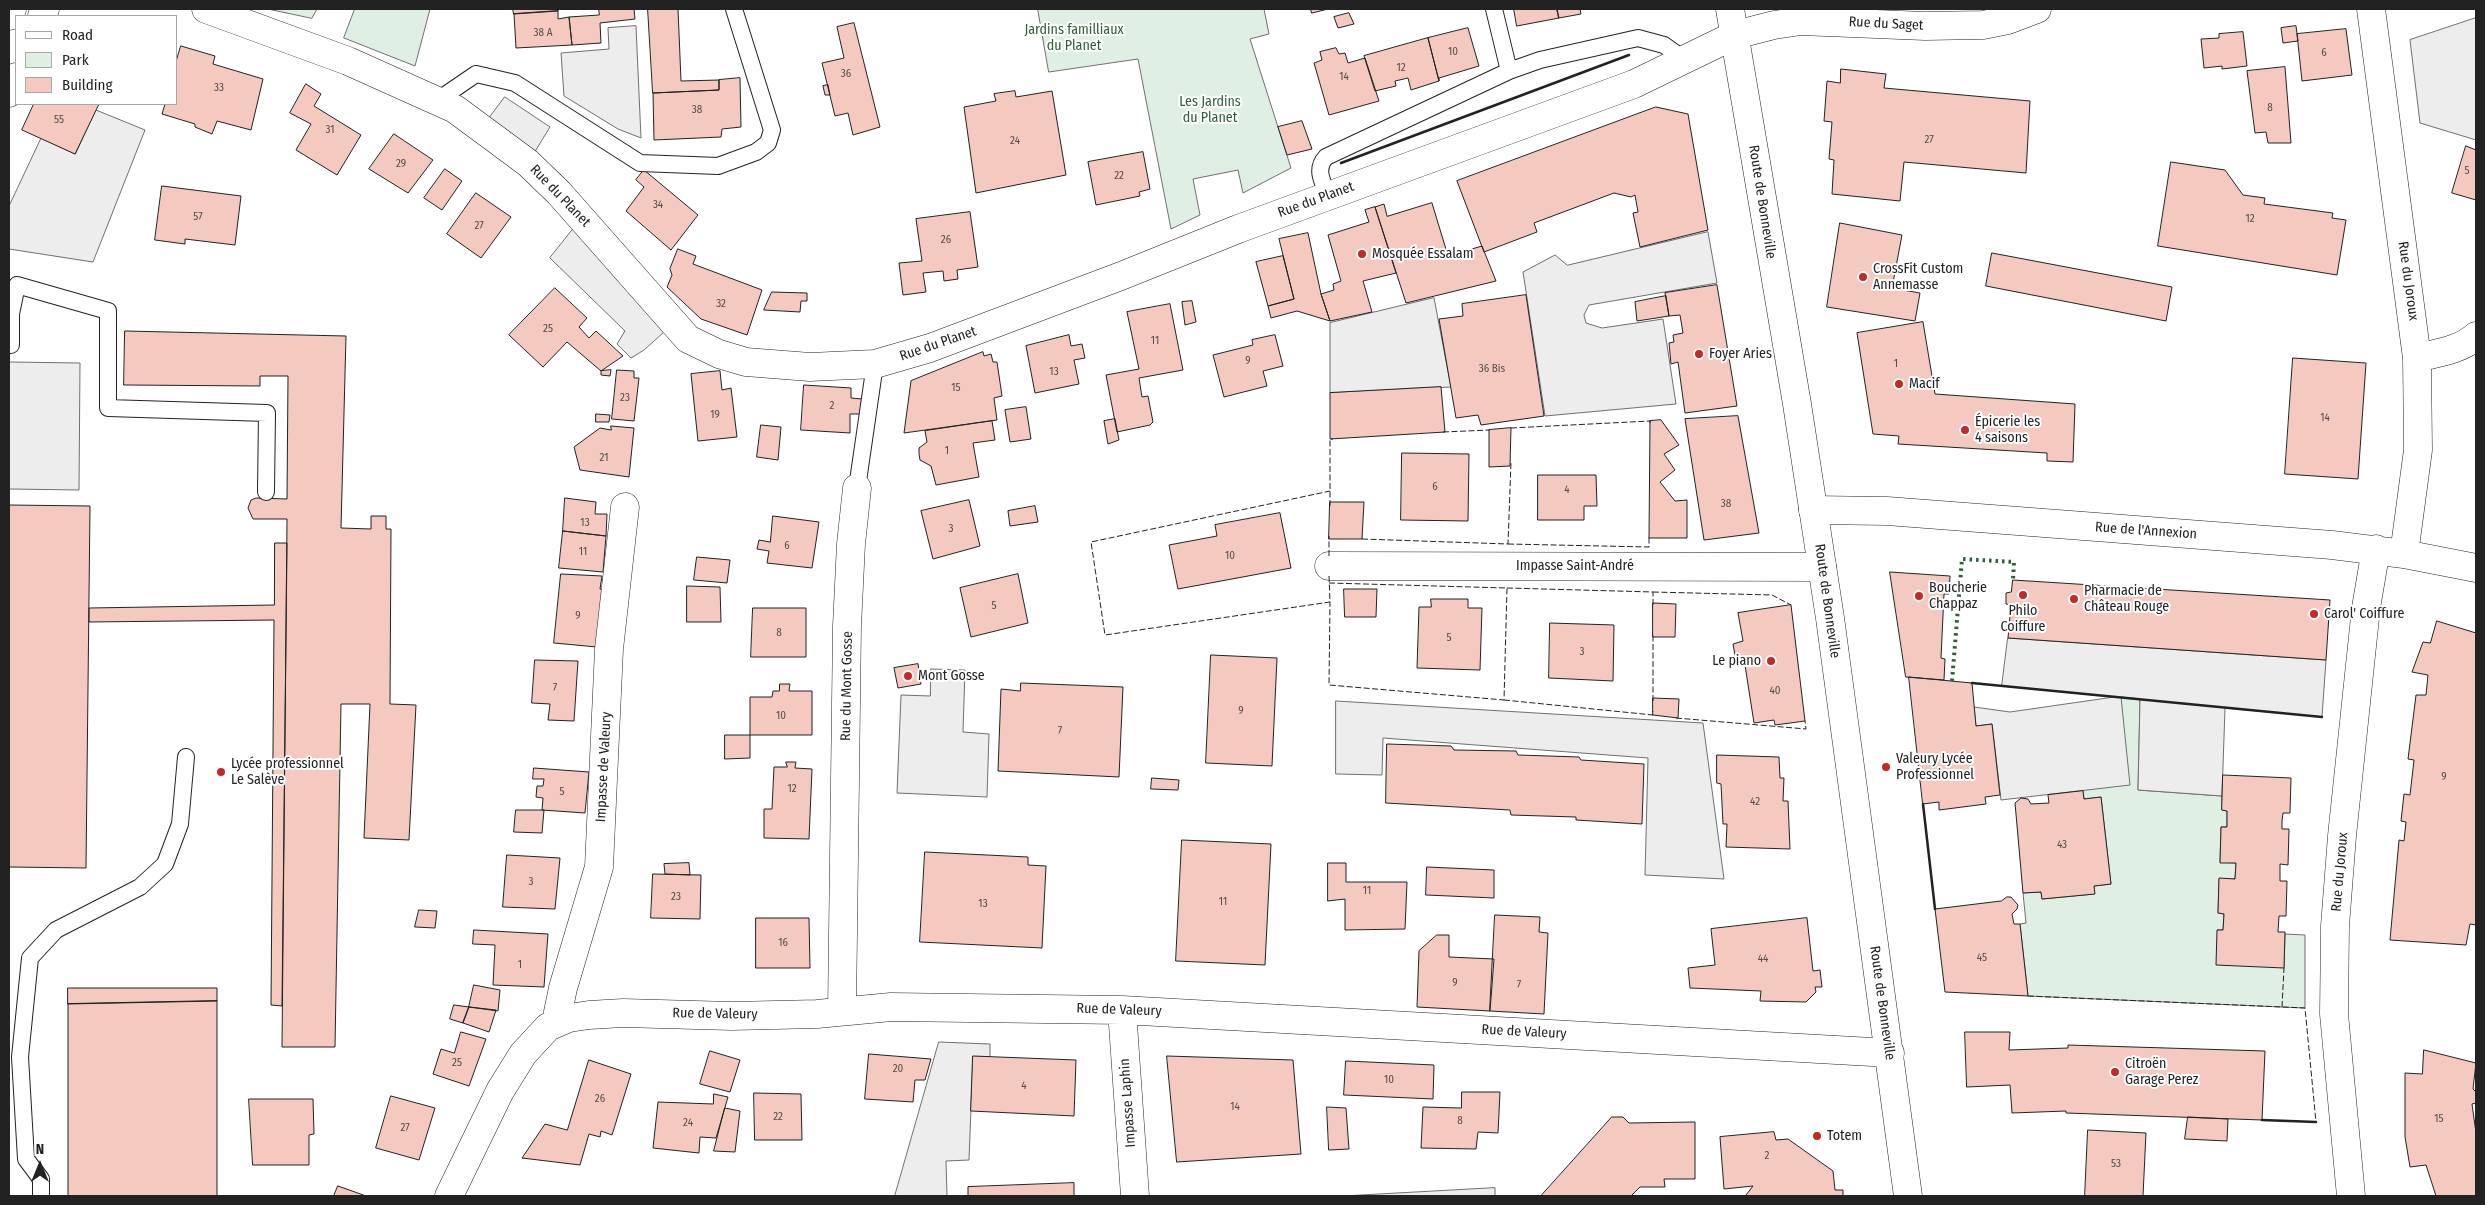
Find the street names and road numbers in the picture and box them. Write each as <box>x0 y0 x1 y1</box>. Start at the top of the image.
street label: Rue du Saget <box>1848 14 1924 34</box>
street label: Route de Bonneville <box>1745 144 1779 260</box>
street label: Rue du Planet <box>526 161 594 231</box>
street label: Rue du Planet <box>1276 178 1356 222</box>
street label: Rue du Joroux <box>2394 240 2422 322</box>
street label: Rue du Planet <box>898 323 978 365</box>
street label: Rue de l'Annexion <box>2095 519 2197 543</box>
street label: Route de Bonneville <box>1811 543 1843 659</box>
street label: Impasse Saint-André <box>1516 558 1634 574</box>
street label: Rue du Mont Gosse <box>838 631 856 741</box>
street label: Impasse de Valeury <box>593 711 615 823</box>
street label: Rue du Joroux <box>2328 832 2352 912</box>
street label: Route de Bonneville <box>1866 945 1898 1061</box>
street label: Rue de Valeury <box>1076 1000 1162 1020</box>
street label: Rue de Valeury <box>672 1005 758 1023</box>
street label: Rue de Valeury <box>1481 1021 1567 1043</box>
street label: Impasse Laphin <box>1117 1058 1139 1148</box>

